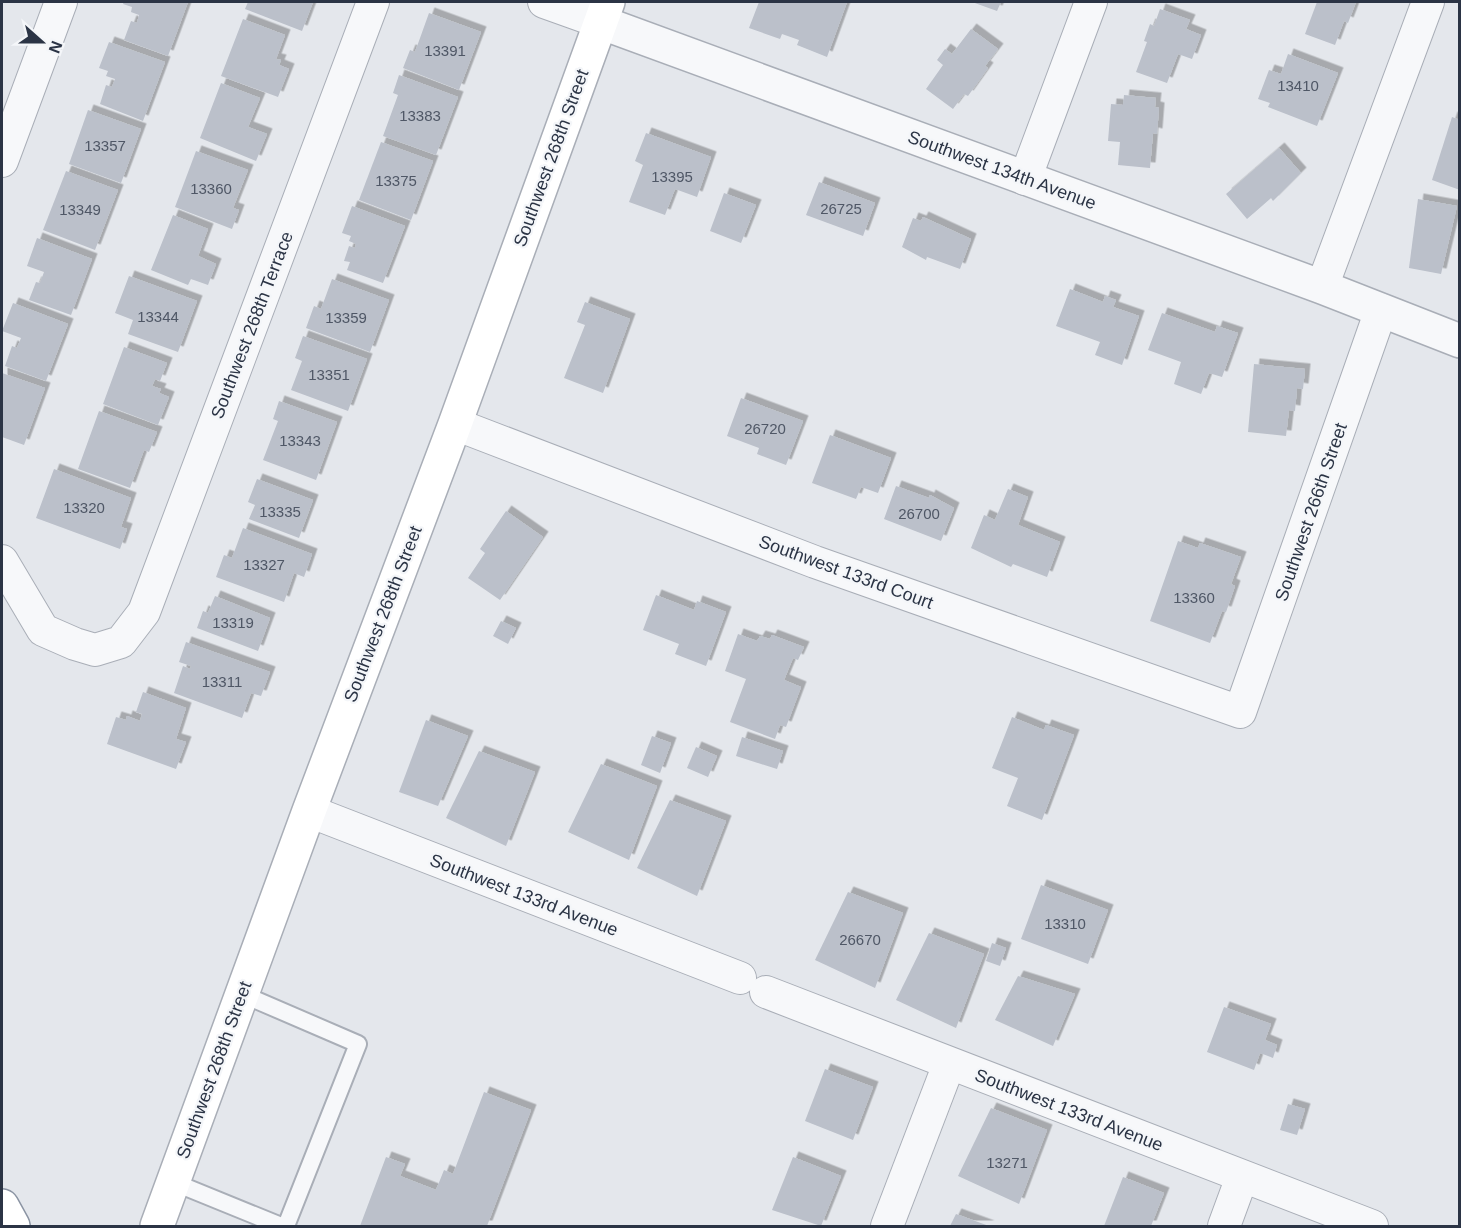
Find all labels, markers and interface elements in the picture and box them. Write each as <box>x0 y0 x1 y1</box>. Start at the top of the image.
north arrow <box>12 12 72 72</box>
text: N <box>46 39 66 56</box>
house number: 13391 <box>424 42 466 59</box>
street label: Southwest 268th Street <box>510 67 592 249</box>
house number: 13410 <box>1277 77 1319 94</box>
house number: 13383 <box>399 107 441 124</box>
street label: Southwest 134th Avenue <box>905 127 1099 213</box>
house number: 13357 <box>84 137 126 154</box>
house number: 13395 <box>651 168 693 185</box>
house number: 13375 <box>375 172 417 189</box>
house number: 13360 <box>190 180 232 197</box>
house number: 26725 <box>820 200 862 217</box>
house number: 13349 <box>59 201 101 218</box>
street label: Southwest 268th Terrace <box>207 229 297 421</box>
house number: 13344 <box>137 308 179 325</box>
house number: 13359 <box>325 309 367 326</box>
house number: 13351 <box>308 366 350 383</box>
house number: 26720 <box>744 420 786 437</box>
street label: Southwest 266th Street <box>1271 420 1351 604</box>
house number: 13343 <box>279 432 321 449</box>
house number: 13320 <box>63 499 105 516</box>
house number: 13335 <box>259 503 301 520</box>
house number: 26700 <box>898 505 940 522</box>
street label: Southwest 268th Street <box>340 523 426 705</box>
street label: Southwest 133rd Court <box>756 531 936 613</box>
house number: 13327 <box>243 556 285 573</box>
house number: 13360 <box>1173 589 1215 606</box>
house number: 13319 <box>212 614 254 631</box>
house number: 13311 <box>202 673 242 690</box>
street label: Southwest 133rd Avenue <box>427 850 621 940</box>
house number: 13310 <box>1044 915 1086 932</box>
house number: 26670 <box>839 931 881 948</box>
street label: Southwest 268th Street <box>173 979 255 1161</box>
street label: Southwest 133rd Avenue <box>972 1065 1166 1155</box>
house number: 13271 <box>986 1154 1028 1171</box>

